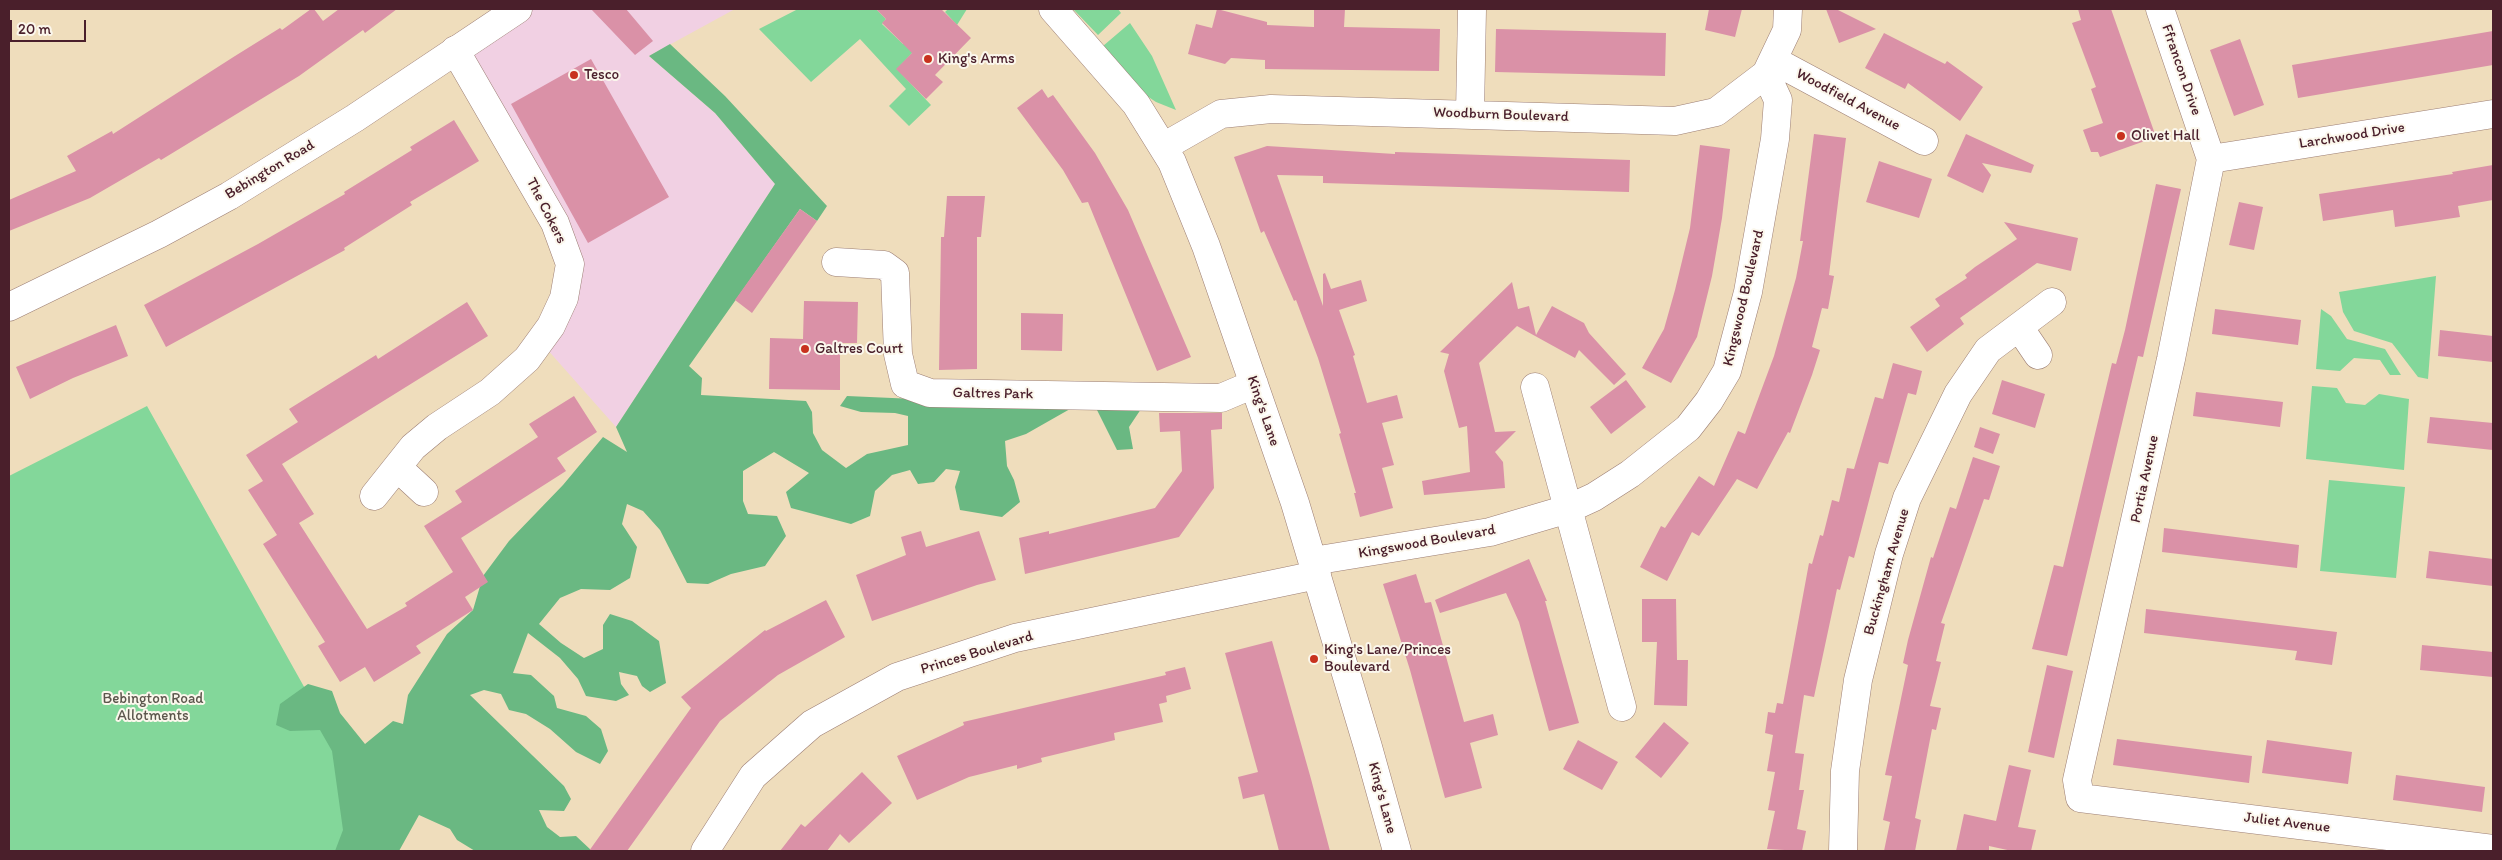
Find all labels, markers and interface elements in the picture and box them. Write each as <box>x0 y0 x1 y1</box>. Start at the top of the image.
scale bar <box>12 10 89 42</box>
text: 20 m <box>18 20 51 38</box>
street label: Ffrancon Drive <box>2157 22 2205 118</box>
place label: King's Arms <box>938 50 1015 68</box>
marker: King's Arms <box>922 53 934 65</box>
street label: Woodfield Avenue <box>1793 65 1903 135</box>
place label: Tesco <box>584 66 619 84</box>
marker: Tesco <box>568 69 580 81</box>
street label: Woodburn Boulevard <box>1433 104 1569 126</box>
street label: Larchwood Drive <box>2298 119 2406 153</box>
place label: Olivet Hall <box>2131 127 2200 145</box>
marker: Olivet Hall <box>2115 130 2127 142</box>
street label: Bebington Road <box>222 136 318 204</box>
street label: The Cokers <box>522 175 570 247</box>
street label: Kingswood Boulevard <box>1720 228 1768 368</box>
place label: Galtres Court <box>815 340 903 358</box>
marker: Galtres Court <box>799 343 811 355</box>
street label: King's Lane <box>1243 373 1283 449</box>
street label: Galtres Park <box>953 384 1033 404</box>
street label: Portia Avenue <box>2127 433 2163 525</box>
street label: Buckingham Avenue <box>1860 507 1914 637</box>
street label: Kingswood Boulevard <box>1357 521 1497 563</box>
street label: Princes Boulevard <box>919 627 1035 679</box>
place label: King's Lane/Princes Boulevard <box>1324 641 1451 676</box>
marker: King's Lane/Princes Boulevard <box>1308 653 1320 665</box>
park label: Bebington Road Allotments <box>102 690 204 725</box>
street label: King's Lane <box>1364 760 1400 836</box>
street label: Juliet Avenue <box>2243 809 2331 837</box>

